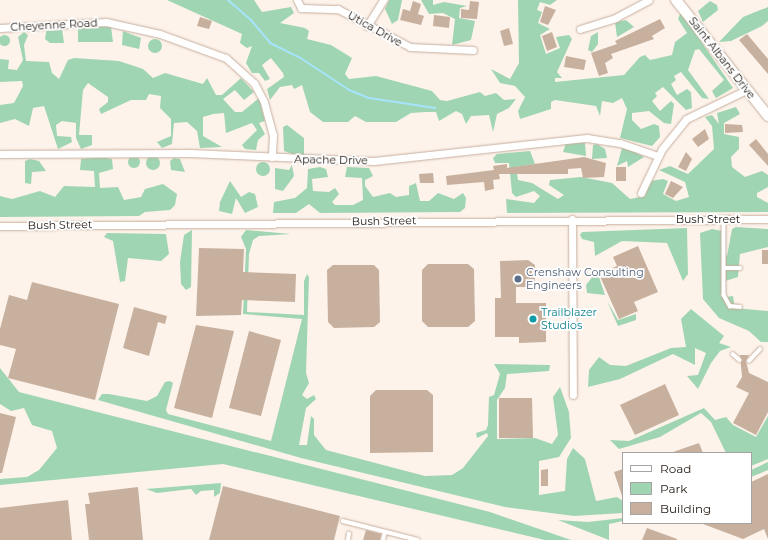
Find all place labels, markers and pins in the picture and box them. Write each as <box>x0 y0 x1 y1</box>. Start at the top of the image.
place label: Crenshaw Consulting Engineers <box>526 266 644 292</box>
marker: Crenshaw Consulting Engineers <box>513 274 523 284</box>
place label: Trailblazer Studios <box>541 306 597 332</box>
marker: Trailblazer Studios <box>528 314 538 324</box>

